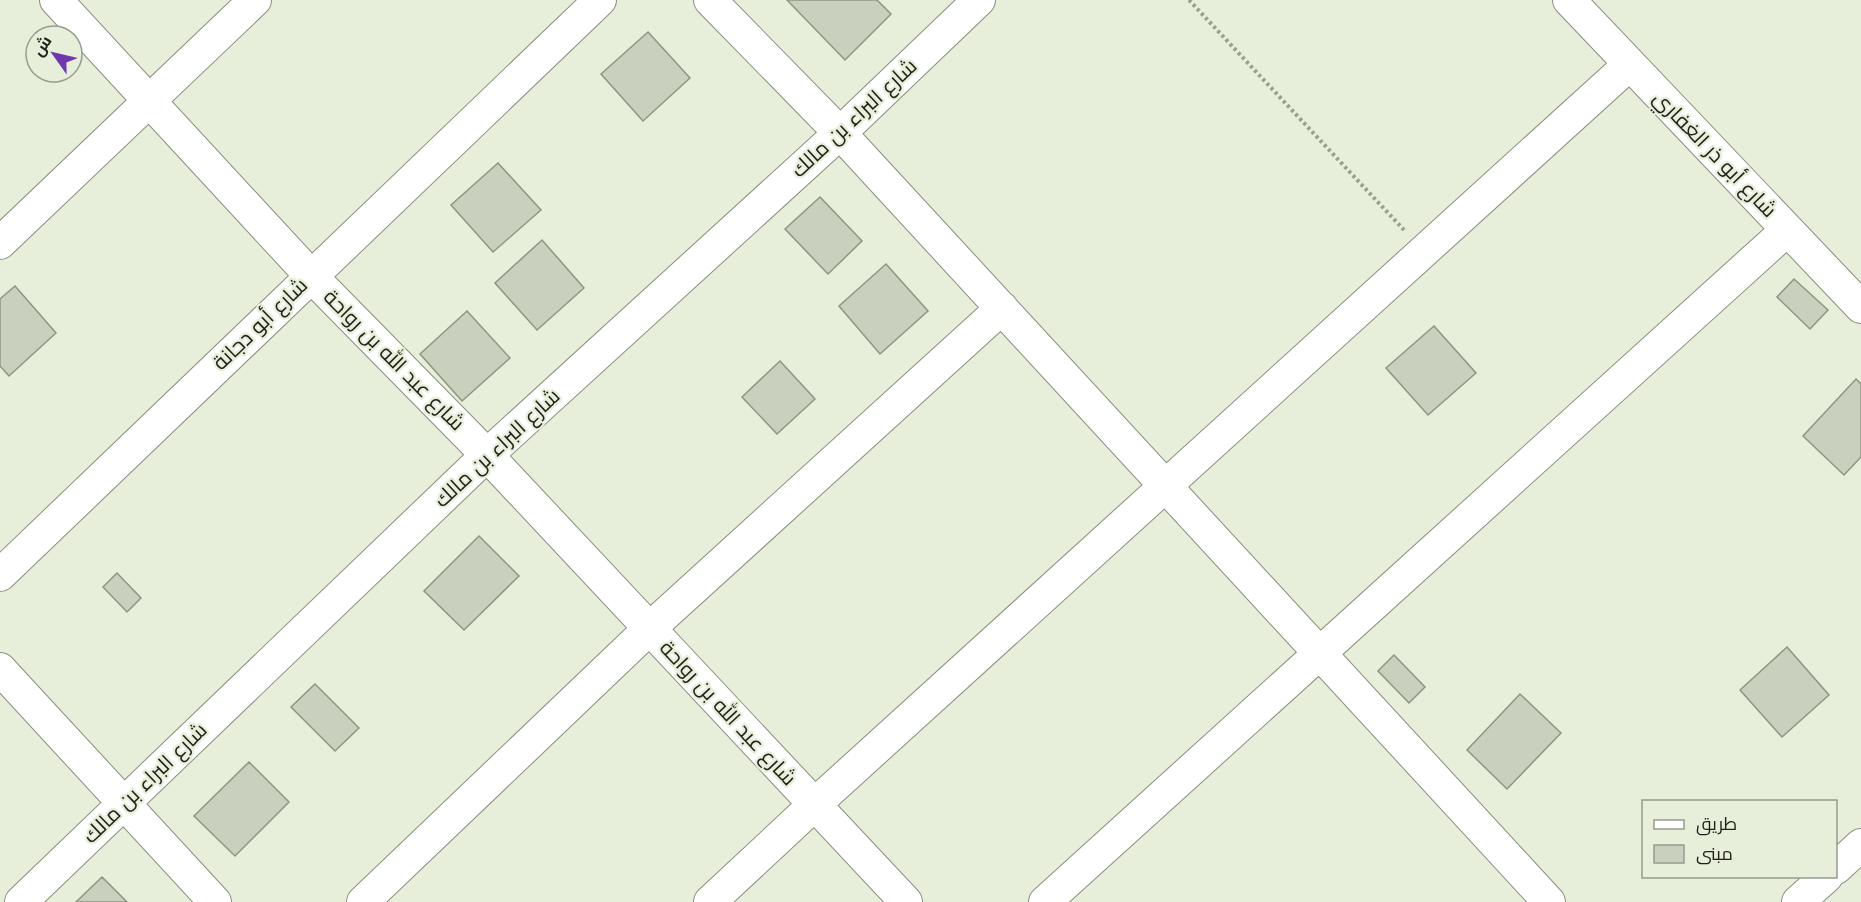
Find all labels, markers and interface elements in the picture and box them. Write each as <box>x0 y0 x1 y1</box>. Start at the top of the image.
north arrow <box>24 24 84 84</box>
text: ش <box>28 32 56 60</box>
street label: شارع البراء بن مالك <box>786 53 923 184</box>
street label: شارع أبو ذر الغفاري <box>1646 85 1782 225</box>
street label: شارع أبو دجانة <box>207 272 314 376</box>
street label: شارع عبد الله بن رواحة <box>317 283 471 437</box>
street label: شارع البراء بن مالك <box>429 383 566 514</box>
street label: شارع عبد الله بن رواحة <box>653 634 803 792</box>
street label: شارع البراء بن مالك <box>77 717 213 850</box>
legend <box>1642 800 1837 878</box>
text: طريق <box>1696 813 1737 836</box>
text: مبنى <box>1696 843 1733 865</box>

